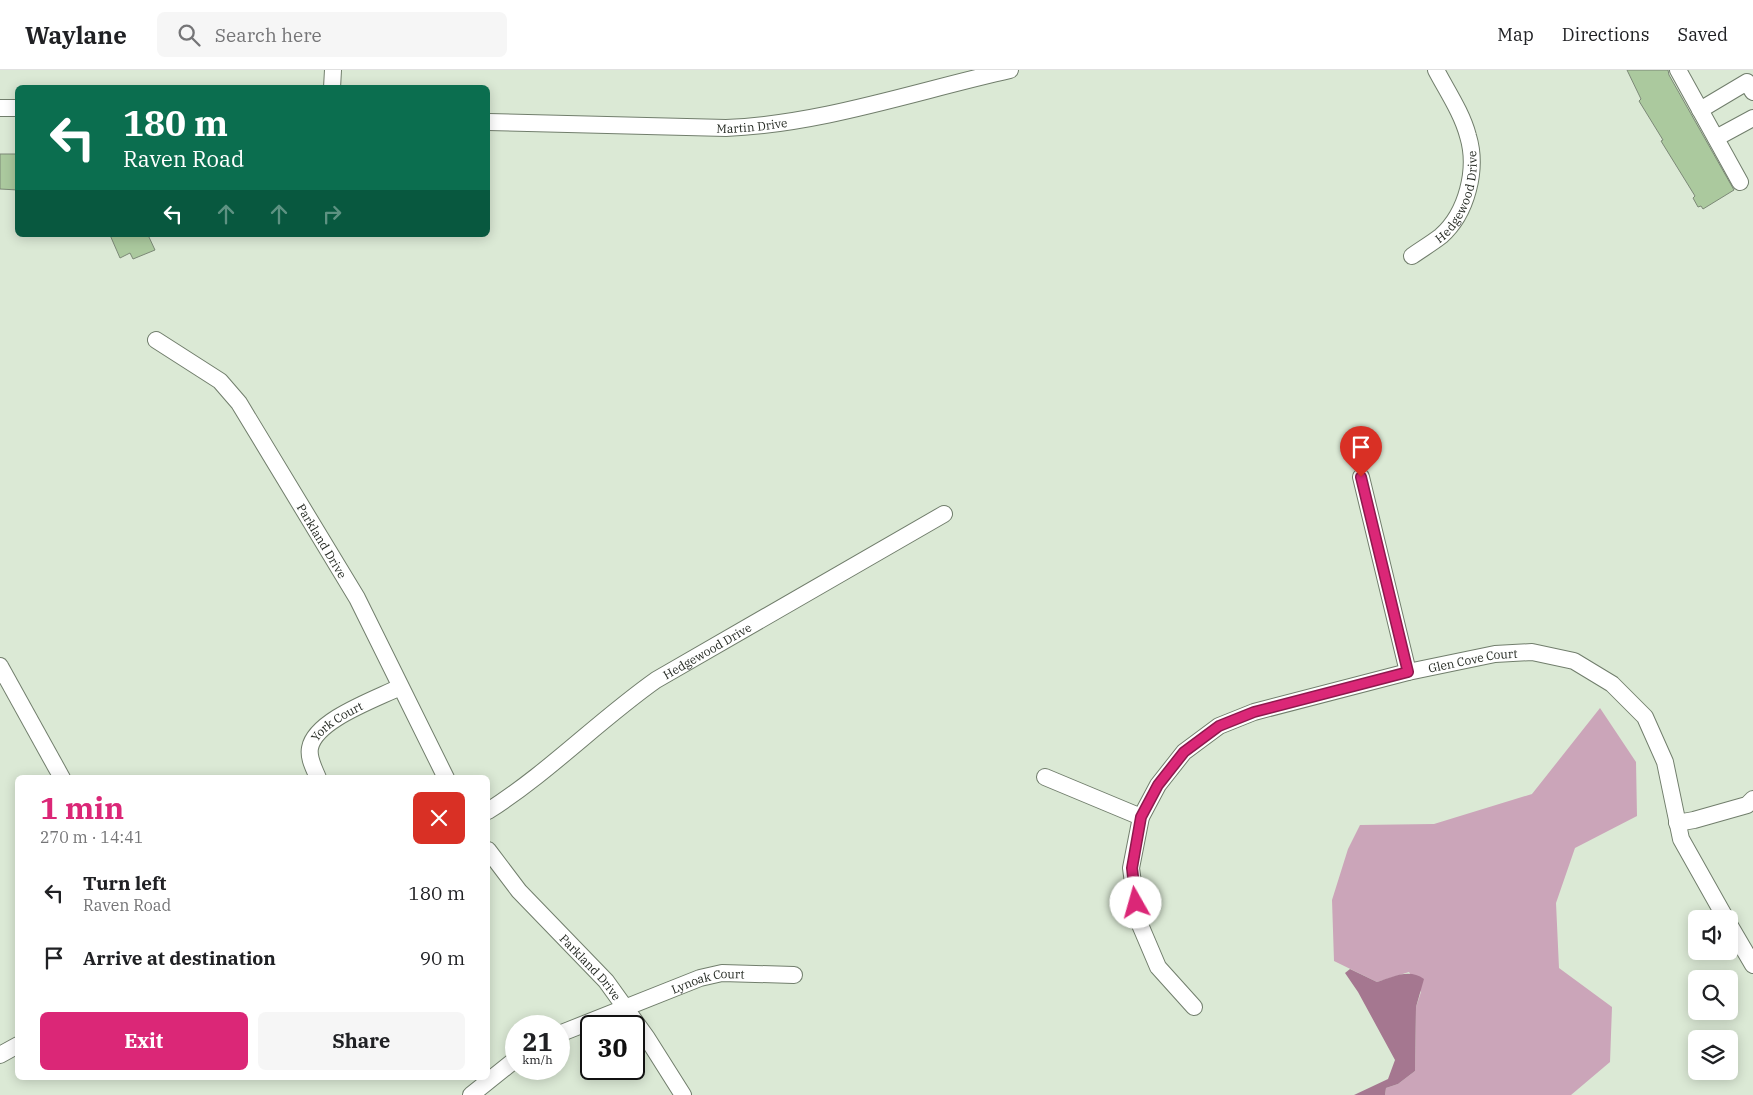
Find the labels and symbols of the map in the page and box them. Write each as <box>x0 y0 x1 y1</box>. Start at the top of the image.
street label: Martin Drive <box>716 114 788 136</box>
street label: Hedgewood Drive <box>1432 150 1479 246</box>
pin <box>1340 426 1382 477</box>
street label: Parkland Drive <box>294 501 351 581</box>
street label: Hedgewood Drive <box>660 619 754 682</box>
street label: Glen Cove Court <box>1427 645 1518 675</box>
street label: York Court <box>307 698 365 744</box>
position arrow <box>1109 876 1161 928</box>
street label: Parkland Drive <box>557 931 625 1003</box>
street label: Lynoak Court <box>669 965 745 996</box>
speed limit sign: 30 <box>580 1015 645 1080</box>

